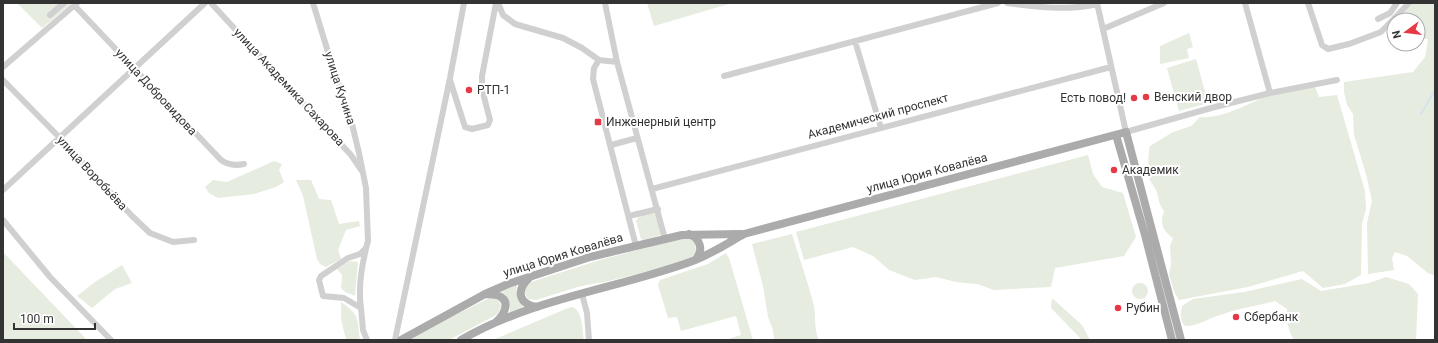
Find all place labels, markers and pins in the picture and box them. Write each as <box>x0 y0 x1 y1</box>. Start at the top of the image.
place label: РТП-1 <box>477 83 510 97</box>
marker: РТП-1 <box>464 85 474 95</box>
place label: Венский двор <box>1154 90 1232 104</box>
place label: Есть повод! <box>1060 91 1126 105</box>
marker: Венский двор <box>1141 92 1151 102</box>
marker: Есть повод! <box>1129 93 1139 103</box>
place label: Инженерный центр <box>606 115 716 129</box>
marker: Инженерный центр <box>593 117 603 127</box>
place label: Академик <box>1122 163 1179 177</box>
marker: Академик <box>1109 165 1119 175</box>
place label: Рубин <box>1126 301 1160 315</box>
marker: Рубин <box>1113 303 1123 313</box>
place label: Сбербанк <box>1244 310 1299 324</box>
marker: Сбербанк <box>1231 312 1241 322</box>

